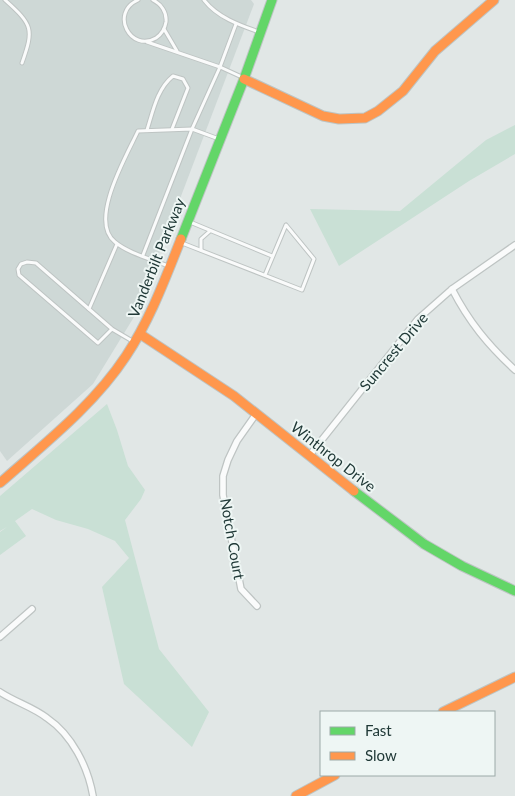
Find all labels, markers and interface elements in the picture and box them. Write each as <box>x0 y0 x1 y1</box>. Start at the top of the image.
street label: Vanderbilt Parkway <box>124 195 188 320</box>
street label: Suncrest Drive <box>355 309 431 394</box>
street label: Winthrop Drive <box>288 417 380 495</box>
street label: Notch Court <box>217 497 249 581</box>
legend <box>320 711 495 776</box>
text: Fast <box>365 721 392 739</box>
text: Slow <box>365 746 397 764</box>

